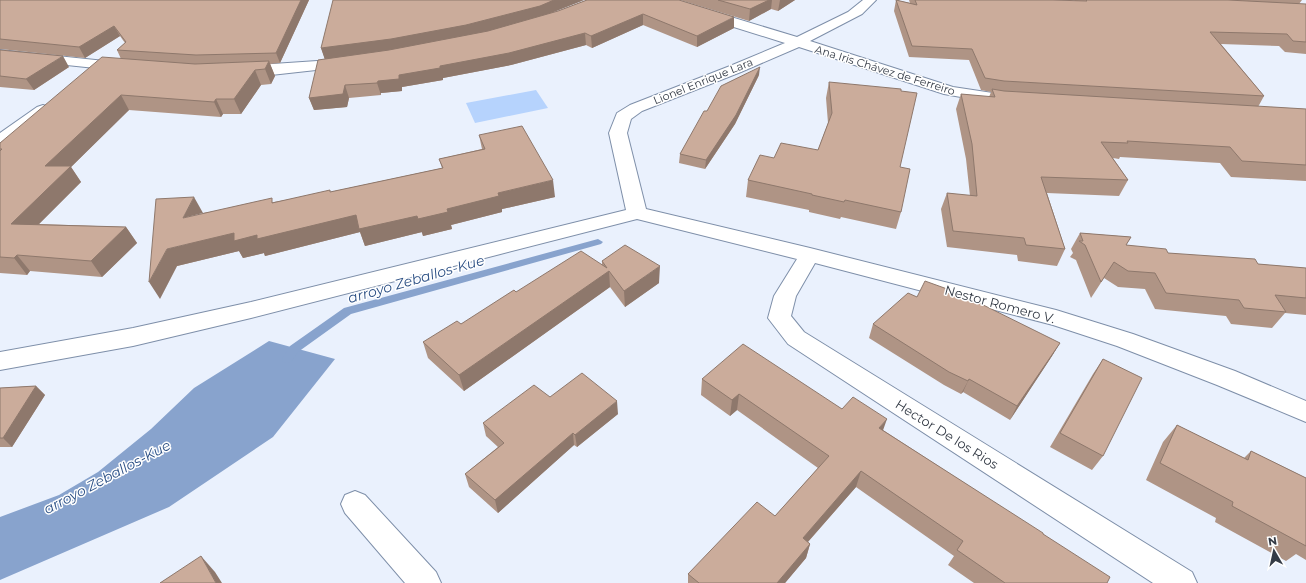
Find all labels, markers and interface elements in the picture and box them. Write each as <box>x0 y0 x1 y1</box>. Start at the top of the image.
street label: Ana Iris Chávez de Ferreiro <box>813 42 957 98</box>
street label: Lionel Enrique Lara <box>651 55 755 107</box>
water label: arroyo Zeballos-Kue <box>346 251 486 307</box>
street label: Nestor Romero V. <box>943 282 1057 327</box>
street label: Hector De los Rios <box>893 396 1001 472</box>
water label: arroyo Zeballos-Kue <box>40 436 174 518</box>
north arrow <box>1254 531 1294 571</box>
text: N <box>1267 534 1278 549</box>

